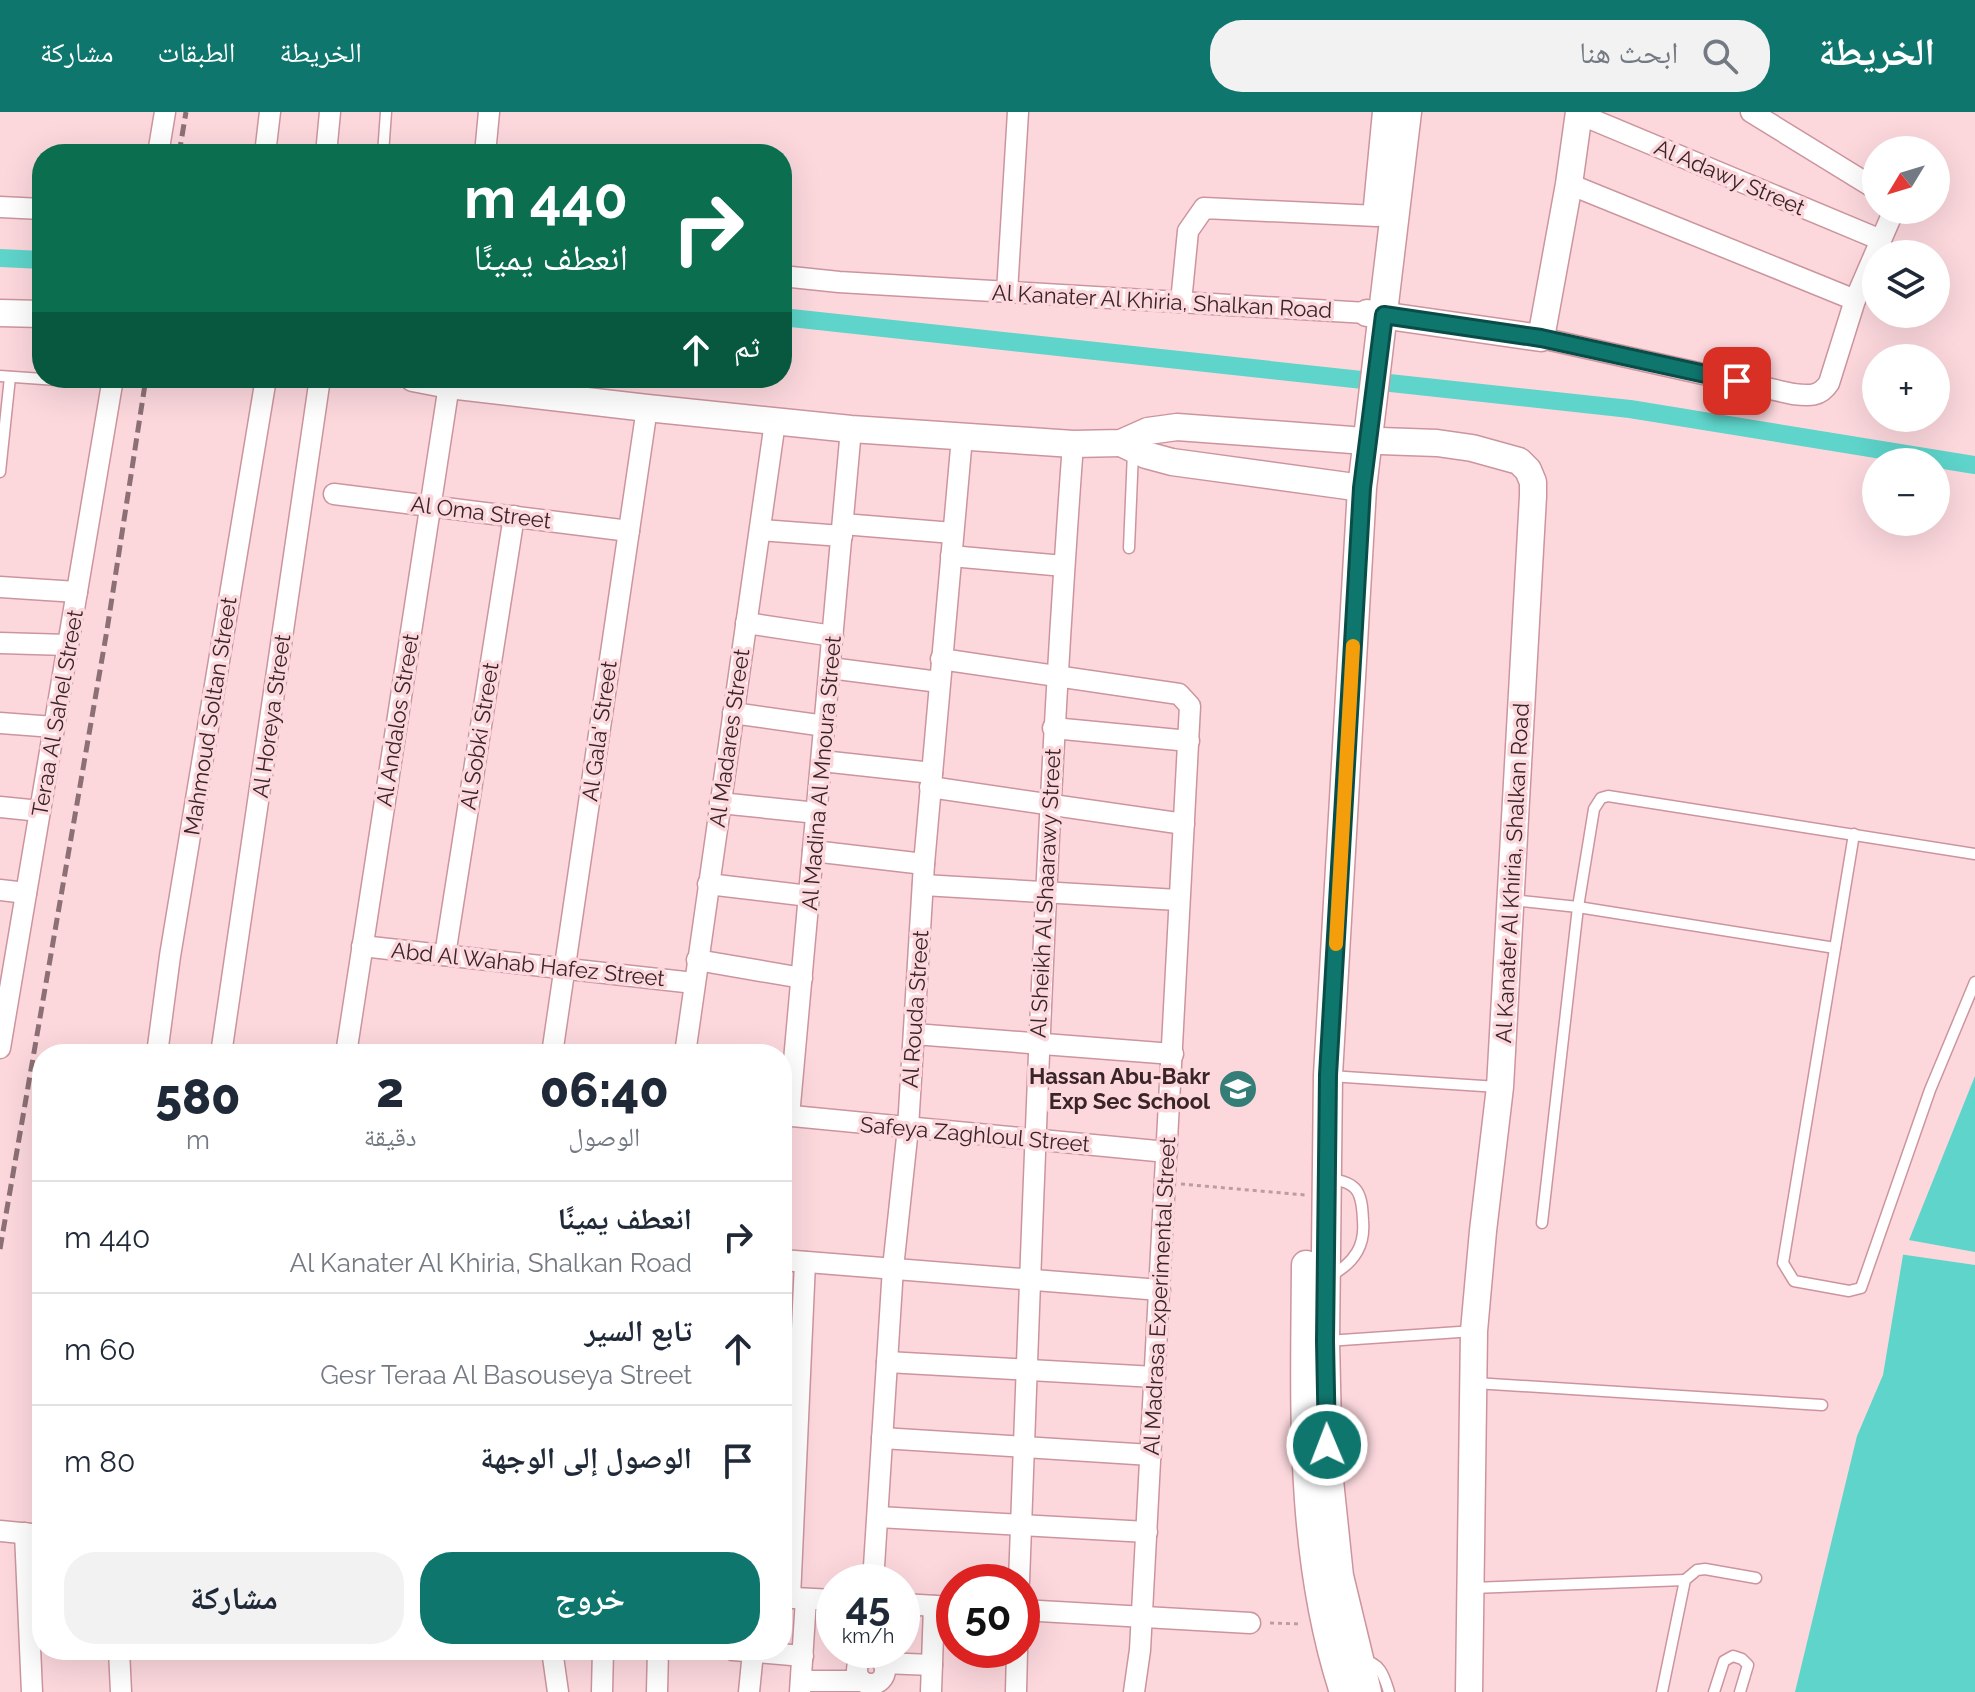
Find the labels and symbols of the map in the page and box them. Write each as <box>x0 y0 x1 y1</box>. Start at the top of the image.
street label: Al Adawy Street <box>1651 134 1810 221</box>
north arrow <box>1862 136 1950 224</box>
street label: Al Kanater Al Khiria, Shalkan Road <box>991 279 1333 323</box>
pin <box>1703 347 1771 415</box>
street label: Al Oma Street <box>409 491 553 534</box>
street label: Mahmoud Soltan Street <box>178 594 242 837</box>
street label: Teraa Al Sahel Street <box>26 607 88 818</box>
street label: Al Andalos Street <box>370 631 424 808</box>
street label: Al Horeya Street <box>247 632 295 800</box>
street label: Al Madina Al Mnoura Street <box>796 634 846 911</box>
street label: Al Madares Street <box>704 646 754 829</box>
street label: Al Gala' Street <box>576 658 622 803</box>
street label: Al Sobki Street <box>455 660 504 812</box>
street label: Al Kanater Al Khiria, Shalkan Road <box>1490 702 1534 1044</box>
street label: Al Sheikh Al Shaarawy Street <box>1024 747 1066 1039</box>
street label: Al Rouda Street <box>897 929 934 1089</box>
street label: Abd Al Wahab Hafez Street <box>390 937 667 991</box>
place label: Hassan Abu-Bakr Exp Sec School <box>1029 1063 1211 1114</box>
school or university icon: Hassan Abu-Bakr Exp Sec School <box>1217 1068 1259 1110</box>
street label: Safeya Zaghloul Street <box>859 1111 1091 1157</box>
street label: Al Madrasa Experimental Street <box>1138 1135 1180 1456</box>
position arrow <box>1285 1403 1369 1487</box>
speed limit sign: 50 <box>936 1564 1040 1668</box>

